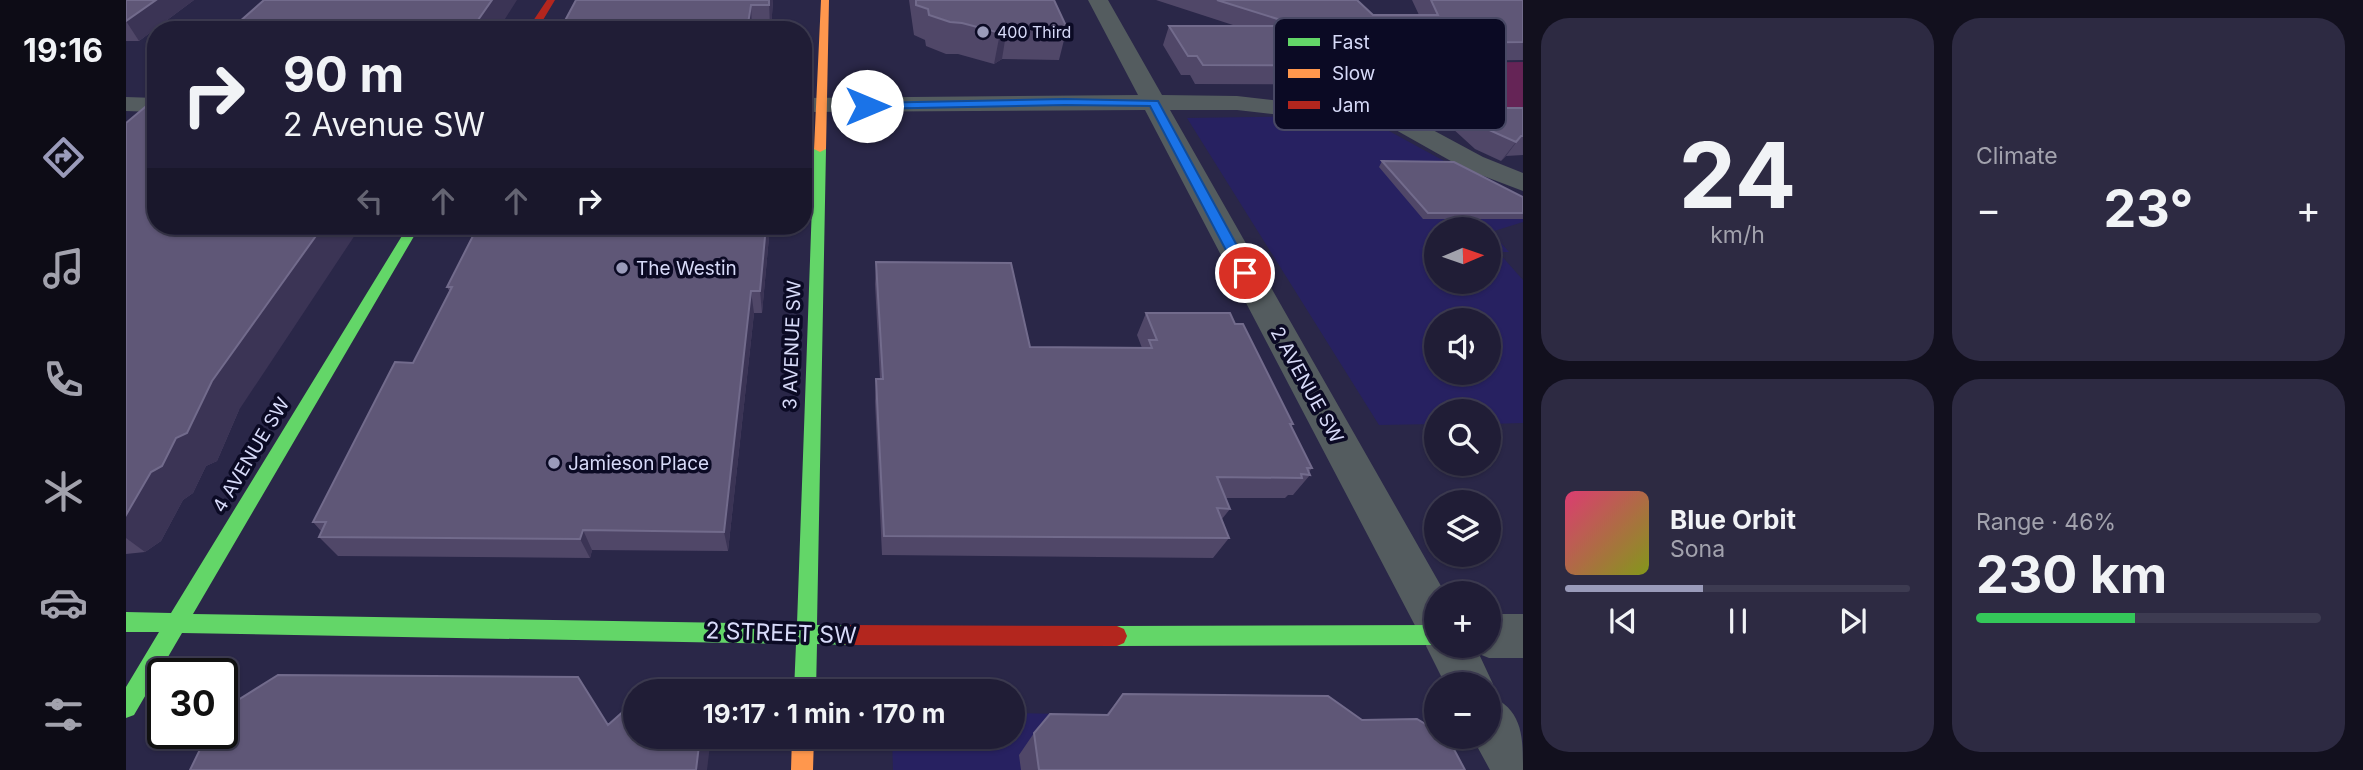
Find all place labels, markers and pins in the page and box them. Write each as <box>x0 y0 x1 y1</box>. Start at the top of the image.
place label: 400 Third <box>997 22 1071 42</box>
marker: 400 Third <box>975 24 991 40</box>
pin <box>1215 243 1275 303</box>
place label: The Westin <box>636 257 737 280</box>
marker: The Westin <box>614 260 630 276</box>
place label: Jamieson Place <box>568 452 709 475</box>
marker: Jamieson Place <box>546 455 562 471</box>

